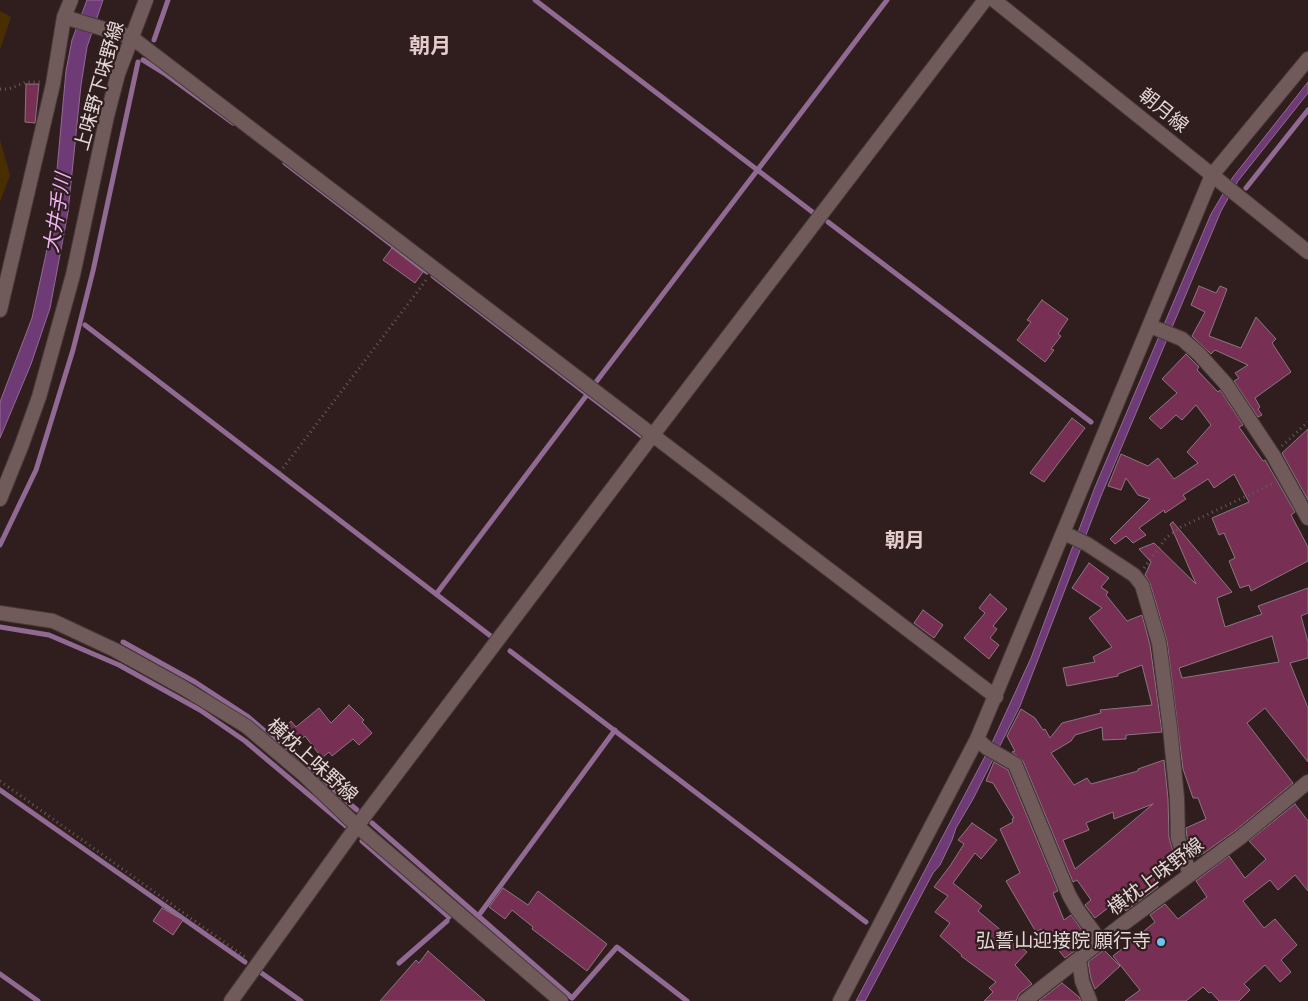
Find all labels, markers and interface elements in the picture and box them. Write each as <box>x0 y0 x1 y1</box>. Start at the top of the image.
street label: 上味野下味野線 <box>71 19 129 153</box>
district label: 朝月 <box>409 34 451 60</box>
street label: 朝月線 <box>1134 84 1192 138</box>
water label: 大井手川 <box>40 172 76 254</box>
district label: 朝月 <box>885 529 925 553</box>
street label: 横枕上味野線 <box>262 714 362 808</box>
street label: 横枕上味野線 <box>1104 834 1208 920</box>
place label: 弘誓山迎接院 願行寺 <box>976 931 1151 953</box>
marker: 弘誓山迎接院 願行寺 <box>1155 936 1167 948</box>

